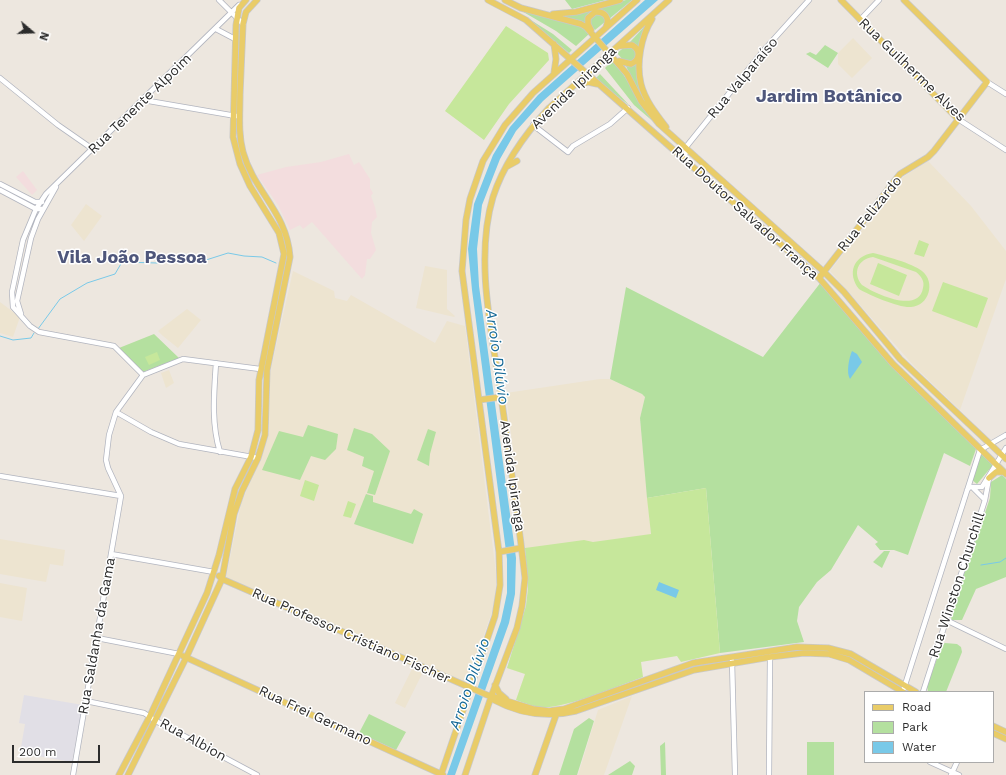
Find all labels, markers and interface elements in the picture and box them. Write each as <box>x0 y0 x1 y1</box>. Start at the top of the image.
north arrow <box>12 12 52 52</box>
street label: Rua Guilherme Alves <box>855 15 969 125</box>
text: N <box>36 30 51 42</box>
street label: Rua Valparaíso <box>704 34 782 122</box>
street label: Avenida Ipiranga <box>528 43 620 133</box>
street label: Rua Tenente Alpoim <box>85 50 195 158</box>
district label: Jardim Botânico <box>756 86 902 108</box>
street label: Rua Doutor Salvador França <box>668 143 822 283</box>
street label: Rua Felizardo <box>834 173 906 255</box>
district label: Vila João Pessoa <box>57 247 207 269</box>
water label: Arroio Dilúvio <box>481 308 513 406</box>
street label: Avenida Ipiranga <box>496 419 528 533</box>
street label: Rua Winston Churchill <box>925 510 989 660</box>
street label: Rua Saldanha da Gama <box>75 556 119 716</box>
street label: Rua Professor Cristiano Fischer <box>249 584 453 688</box>
water label: Arroio Dilúvio <box>446 636 494 732</box>
street label: Rua Frei Germano <box>256 682 374 750</box>
legend <box>864 691 994 763</box>
text: Road <box>902 700 931 714</box>
street label: Rua Albion <box>157 715 229 765</box>
text: Park <box>902 720 928 734</box>
scale bar <box>14 737 102 763</box>
text: Water <box>902 740 936 754</box>
text: 200 m <box>19 745 56 759</box>

